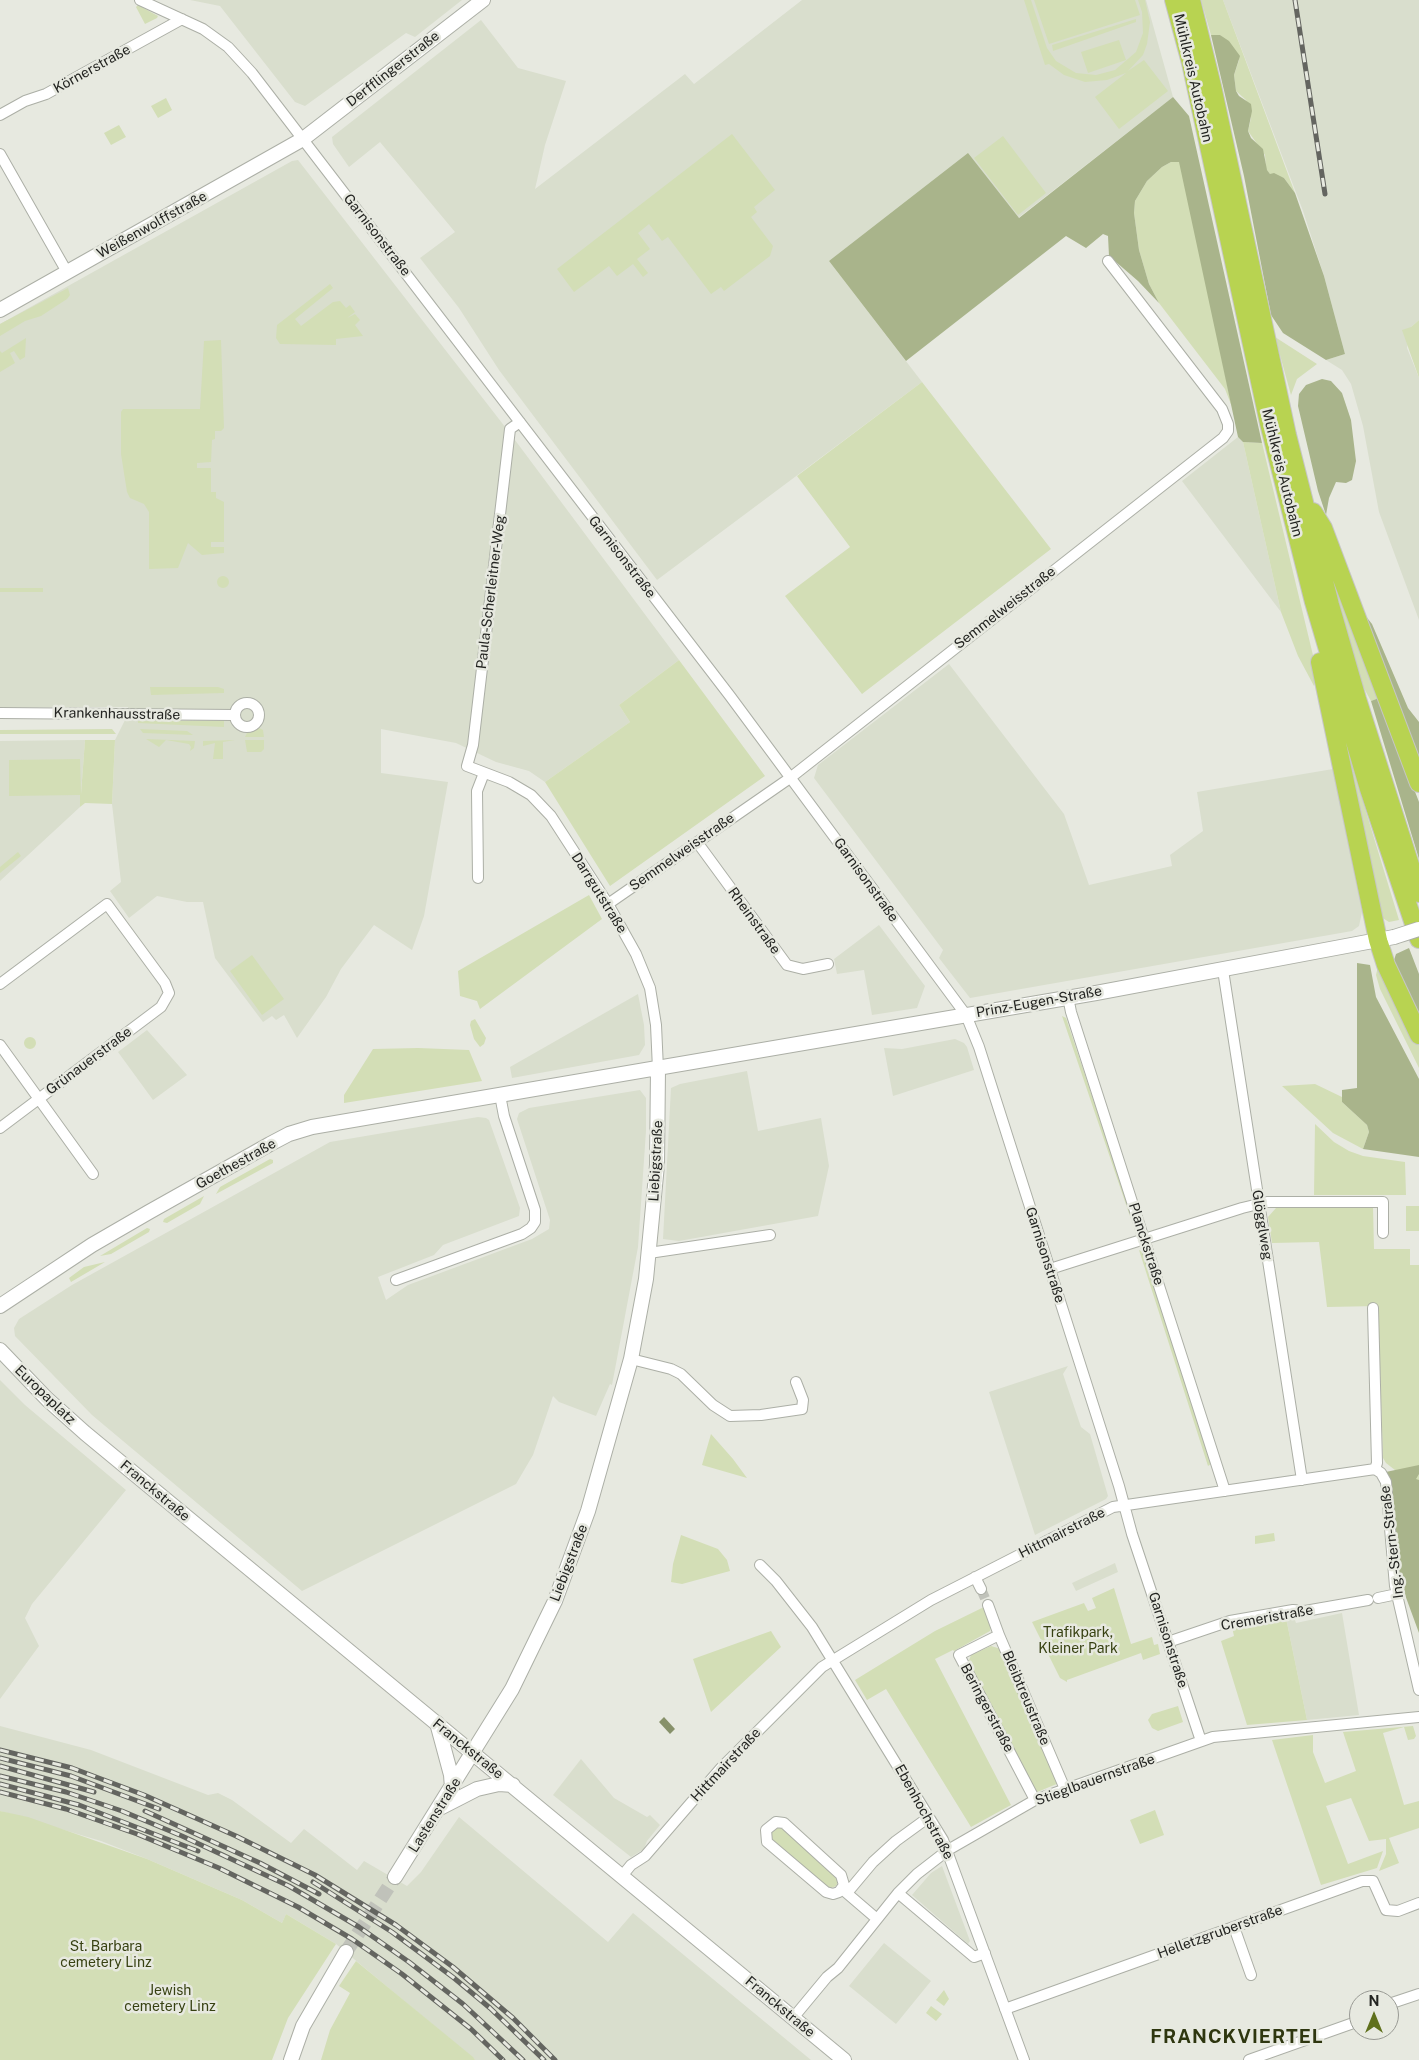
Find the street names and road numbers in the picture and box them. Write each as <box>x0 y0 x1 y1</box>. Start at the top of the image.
street label: Mühlkreis Autobahn <box>1170 12 1216 144</box>
street label: Derfflingerstraße <box>343 28 443 110</box>
street label: Körnerstraße <box>51 41 133 97</box>
street label: Weißenwolffstraße <box>94 188 210 262</box>
street label: Garnisonstraße <box>340 191 414 279</box>
street label: Mühlkreis Autobahn <box>1258 407 1306 539</box>
street label: Garnisonstraße <box>585 513 659 601</box>
street label: Paula-Scherleitner-Weg <box>473 514 509 670</box>
street label: Semmelweisstraße <box>951 563 1059 653</box>
street label: Krankenhausstraße <box>54 704 180 724</box>
street label: Semmelweisstraße <box>626 810 738 894</box>
street label: Garnisonstraße <box>830 835 902 925</box>
street label: Darrgutstraße <box>568 850 630 936</box>
street label: Rheinstraße <box>724 884 784 958</box>
street label: Prinz-Eugen-Straße <box>975 983 1103 1021</box>
street label: Grünauerstraße <box>43 1023 135 1099</box>
street label: Liebigstraße <box>645 1120 667 1202</box>
street label: Goethestraße <box>193 1135 279 1193</box>
street label: Glögglweg <box>1248 1189 1276 1261</box>
street label: Planckstraße <box>1125 1201 1167 1287</box>
street label: Garnisonstraße <box>1022 1205 1068 1305</box>
street label: Europaplatz <box>11 1362 79 1428</box>
street label: Franckstraße <box>117 1457 193 1525</box>
street label: Ing.-Stern-Straße <box>1377 1485 1407 1599</box>
street label: Hittmairstraße <box>1016 1504 1108 1562</box>
street label: Liebigstraße <box>547 1522 591 1604</box>
street label: Garnisonstraße <box>1145 1590 1191 1690</box>
street label: Cremeristraße <box>1220 1602 1314 1634</box>
street label: Bleibtreustraße <box>999 1648 1053 1748</box>
street label: Beringerstraße <box>957 1661 1017 1755</box>
street label: Franckstraße <box>429 1715 507 1783</box>
street label: Hittmairstraße <box>688 1725 764 1805</box>
street label: Stieglbauernstraße <box>1033 1751 1157 1809</box>
street label: Ebenhochstraße <box>891 1762 957 1862</box>
street label: Lastenstraße <box>405 1774 465 1856</box>
street label: Helletzgruberstraße <box>1155 1902 1285 1962</box>
street label: Franckstraße <box>742 1973 818 2041</box>

